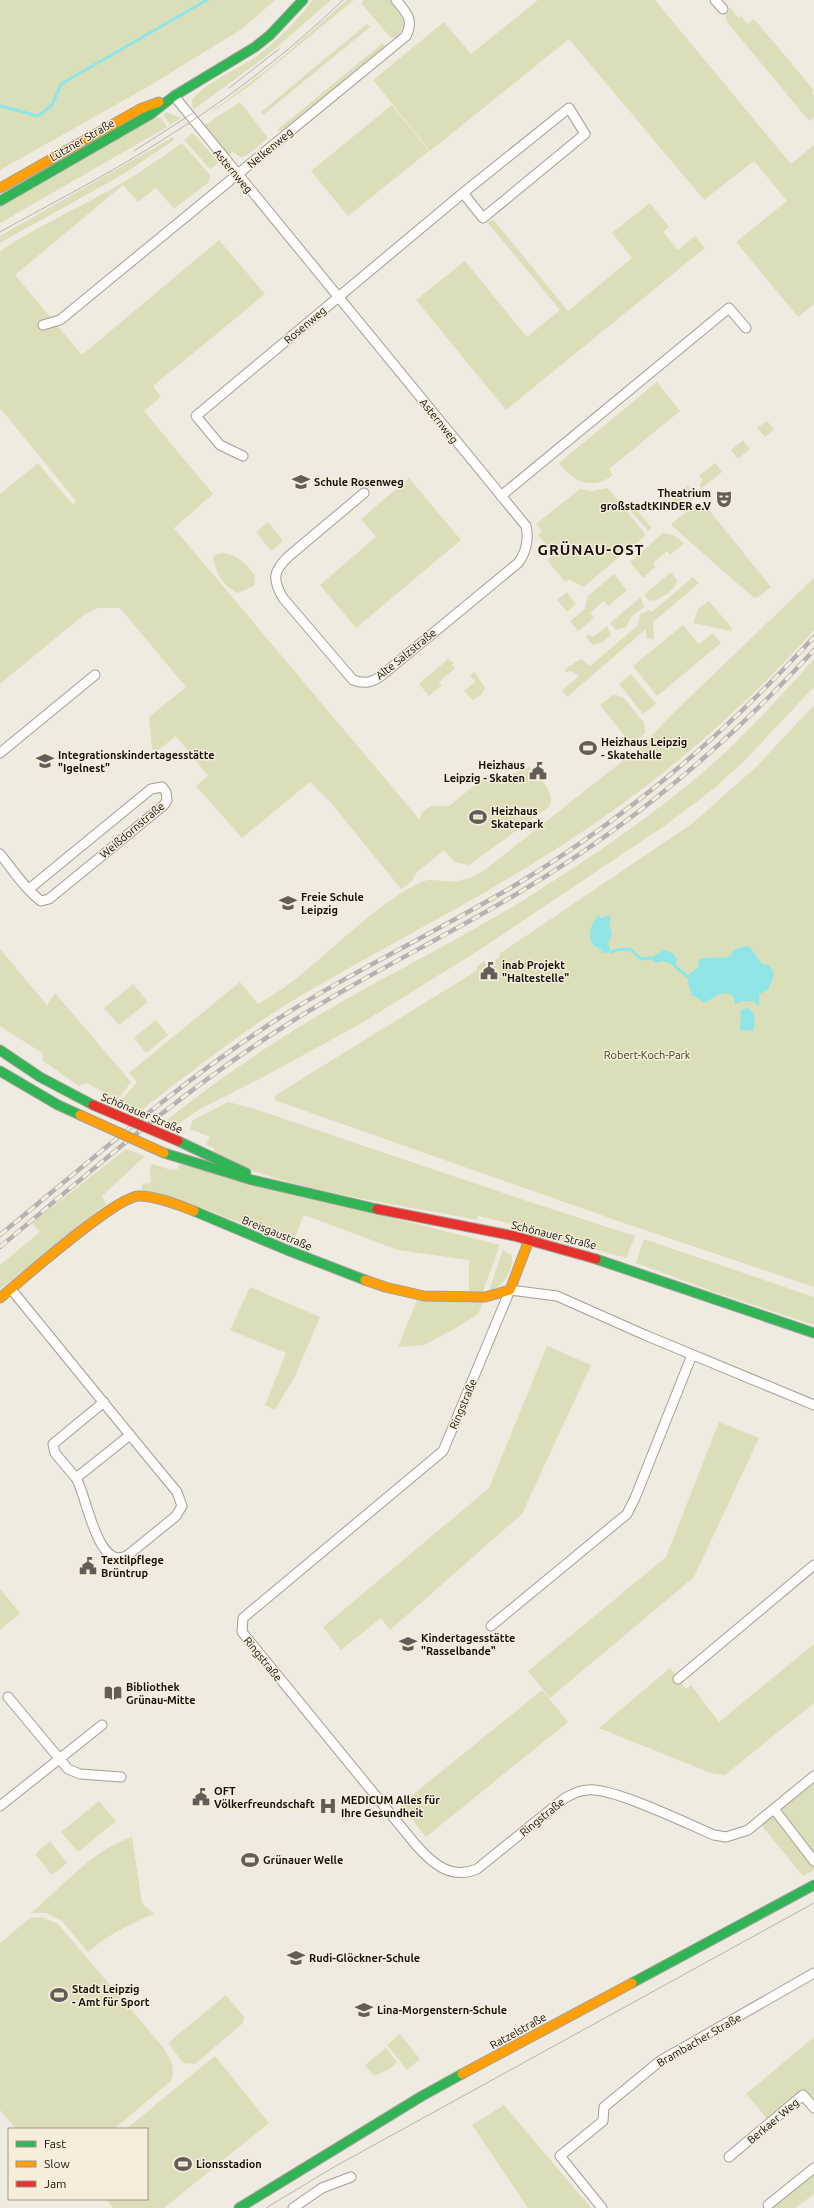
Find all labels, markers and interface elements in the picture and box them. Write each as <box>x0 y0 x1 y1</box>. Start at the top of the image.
street label: Lützner Straße <box>47 117 117 163</box>
street label: Nelkenweg <box>245 126 295 170</box>
street label: Asternweg <box>211 147 255 195</box>
street label: Rosenweg <box>281 304 329 346</box>
street label: Asternweg <box>417 396 461 446</box>
school or university icon: Schule Rosenweg <box>291 472 311 492</box>
place label: Schule Rosenweg <box>314 476 404 488</box>
place label: Theatrium großstadtKINDER e.V <box>600 487 711 512</box>
theatre icon: Theatrium großstadtKINDER e.V <box>714 489 734 509</box>
district label: GRÜNAU-OST <box>538 541 644 558</box>
street label: Alte Salzstraße <box>373 626 439 682</box>
place label: Heizhaus Leipzig - Skatehalle <box>601 736 687 761</box>
sports icon: Heizhaus Leipzig - Skatehalle <box>578 738 598 758</box>
place label: Integrationskindertagesstätte "Igelnest" <box>58 749 215 774</box>
school or university icon: Integrationskindertagesstätte "Igelnest" <box>35 751 55 771</box>
place label: Heizhaus Leipzig - Skaten <box>444 759 525 784</box>
public building icon: Heizhaus Leipzig - Skaten <box>528 761 548 781</box>
street label: Weißdornstraße <box>97 800 167 860</box>
place label: Heizhaus Skatepark <box>491 805 544 830</box>
sports icon: Heizhaus Skatepark <box>468 807 488 827</box>
place label: Freie Schule Leipzig <box>301 891 364 916</box>
school or university icon: Freie Schule Leipzig <box>278 893 298 913</box>
place label: inab Projekt "Haltestelle" <box>502 959 569 984</box>
public building icon: inab Projekt "Haltestelle" <box>479 961 499 981</box>
park label: Robert-Koch-Park <box>604 1049 691 1061</box>
street label: Schönauer Straße <box>100 1090 184 1136</box>
street label: Breisgaustraße <box>240 1213 314 1253</box>
street label: Schönauer Straße <box>510 1219 598 1251</box>
street label: Ringstraße <box>447 1377 479 1431</box>
place label: Textilpflege Brüntrup <box>101 1554 164 1579</box>
public building icon: Textilpflege Brüntrup <box>78 1556 98 1576</box>
place label: Kindertagesstätte "Rasselbande" <box>421 1632 515 1657</box>
street label: Ringstraße <box>241 1634 285 1684</box>
school or university icon: Kindertagesstätte "Rasselbande" <box>398 1634 418 1654</box>
place label: Bibliothek Grünau-Mitte <box>126 1681 196 1706</box>
library icon: Bibliothek Grünau-Mitte <box>103 1683 123 1703</box>
place label: OFT Völkerfreundschaft <box>214 1785 315 1810</box>
public building icon: OFT Völkerfreundschaft <box>191 1787 211 1807</box>
place label: MEDICUM Alles für Ihre Gesundheit <box>341 1794 440 1819</box>
street label: Ringstraße <box>517 1795 567 1839</box>
hospital icon: MEDICUM Alles für Ihre Gesundheit <box>318 1796 338 1816</box>
sports icon: Grünauer Welle <box>240 1850 260 1870</box>
place label: Grünauer Welle <box>263 1854 343 1866</box>
school or university icon: Rudi-Glöckner-Schule <box>286 1948 306 1968</box>
place label: Rudi-Glöckner-Schule <box>309 1952 420 1964</box>
place label: Stadt Leipzig - Amt für Sport <box>72 1983 150 2008</box>
sports icon: Stadt Leipzig - Amt für Sport <box>49 1985 69 2005</box>
school or university icon: Lina-Morgenstern-Schule <box>354 2000 374 2020</box>
place label: Lina-Morgenstern-Schule <box>377 2004 507 2016</box>
street label: Ratzelstraße <box>488 2011 548 2051</box>
street label: Brambacher Straße <box>655 2011 743 2069</box>
street label: Berkaer Weg <box>745 2096 801 2146</box>
legend <box>8 2128 148 2200</box>
text: Fast <box>44 2137 66 2150</box>
sports icon: Lionsstadion <box>173 2154 193 2174</box>
text: Slow <box>44 2157 70 2170</box>
place label: Lionsstadion <box>196 2158 262 2170</box>
text: Jam <box>44 2177 66 2190</box>

